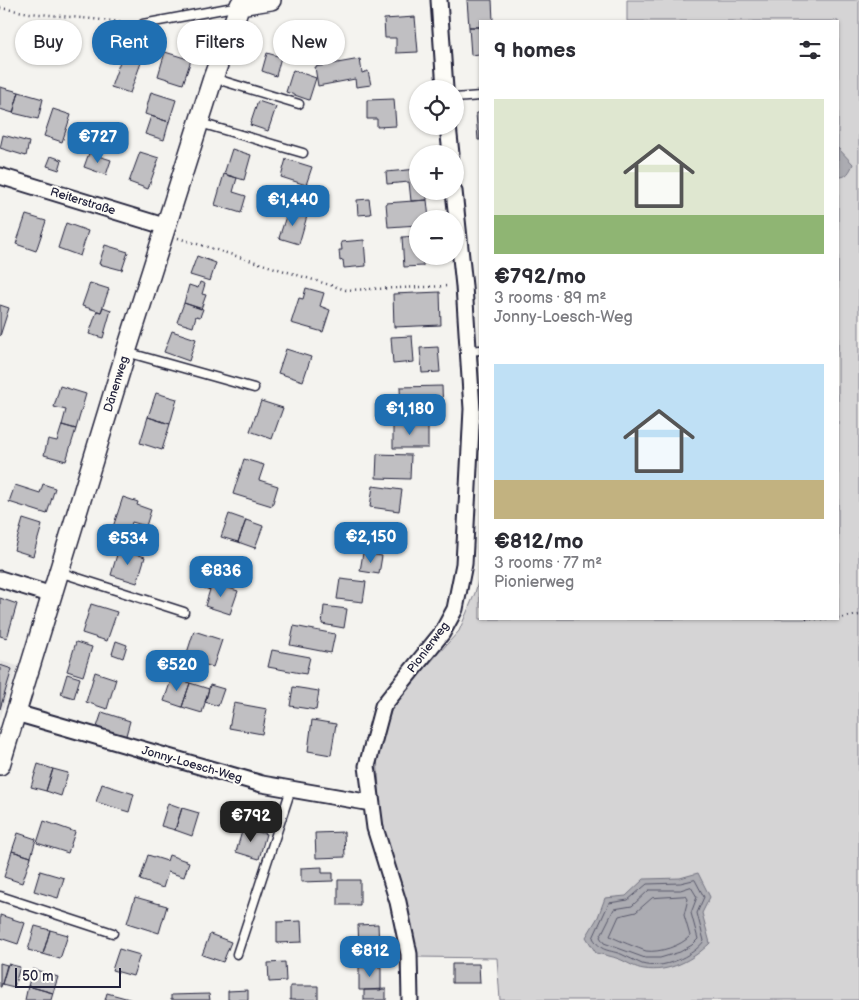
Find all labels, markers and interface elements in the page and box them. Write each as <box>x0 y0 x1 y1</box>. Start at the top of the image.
chip: Buy <box>15 20 82 65</box>
chip: Rent <box>92 20 167 65</box>
chip: Filters <box>177 20 263 65</box>
chip: New <box>273 20 345 65</box>
icon: filters <box>796 36 824 64</box>
text: 9 homes <box>494 38 576 63</box>
map controls <box>409 80 464 265</box>
button: locate <box>409 80 464 135</box>
pin: €727 <box>68 121 128 164</box>
text: €727 <box>79 128 117 147</box>
icon: home <box>614 131 704 221</box>
button: + <box>409 145 464 200</box>
street label: Reiterstraße <box>48 184 117 219</box>
pin: €1,440 <box>252 184 334 227</box>
text: €1,440 <box>267 191 319 210</box>
button: − <box>409 210 464 265</box>
text: €792/mo <box>494 264 586 289</box>
text: 3 rooms · 89 m² <box>494 289 606 308</box>
text: Jonny-Loesch-Weg <box>494 308 633 327</box>
street label: Dänenweg <box>101 354 132 414</box>
pin: €1,180 <box>369 394 451 436</box>
icon: home <box>614 396 704 486</box>
text: €1,180 <box>386 400 434 419</box>
pin: €2,150 <box>330 522 412 564</box>
pin: €534 <box>98 524 158 566</box>
text: €2,150 <box>345 528 397 547</box>
text: €812/mo <box>494 529 584 554</box>
text: €534 <box>108 530 148 549</box>
text: 3 rooms · 77 m² <box>494 554 602 573</box>
pin: €836 <box>191 556 251 598</box>
text: €836 <box>201 562 241 581</box>
text: Pionierweg <box>494 573 574 592</box>
street label: Pionierweg <box>404 619 453 676</box>
pin: €520 <box>147 650 207 692</box>
text: €520 <box>157 656 197 675</box>
street label: Jonny-Loesch-Weg <box>140 743 244 786</box>
pin: €792 <box>221 800 281 843</box>
text: €792 <box>231 807 271 826</box>
pin: €812 <box>340 936 400 978</box>
text: €812 <box>351 942 389 961</box>
scale bar <box>15 965 121 988</box>
text: 50 m <box>22 968 54 985</box>

